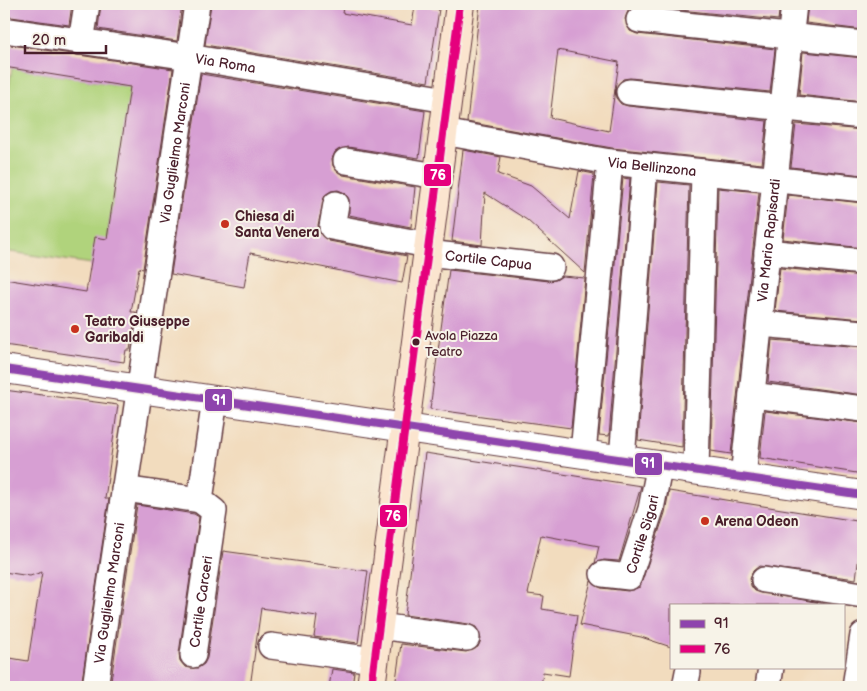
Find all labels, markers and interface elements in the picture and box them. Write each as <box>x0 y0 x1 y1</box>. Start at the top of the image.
scale bar <box>25 22 106 54</box>
text: 20 m <box>32 31 66 50</box>
street label: Via Roma <box>194 50 257 77</box>
street label: Via Guglielmo Marconi <box>156 81 194 225</box>
street label: Via Bellinzona <box>607 154 697 180</box>
line badge: 76 <box>423 163 452 187</box>
text: 76 <box>430 167 446 184</box>
street label: Via Mario Rapisardi <box>754 178 784 303</box>
place label: Chiesa di Santa Venera <box>235 208 320 241</box>
marker: Chiesa di Santa Venera <box>219 218 231 230</box>
street label: Cortile Capua <box>444 247 533 274</box>
place label: Teatro Giuseppe Garibaldi <box>85 313 190 346</box>
marker: Teatro Giuseppe Garibaldi <box>69 323 81 335</box>
place label: Avola Piazza Teatro <box>425 328 498 360</box>
marker: Avola Piazza Teatro <box>411 337 421 347</box>
line badge: 91 <box>204 388 233 412</box>
text: 91 <box>212 392 226 409</box>
line badge: 91 <box>634 452 663 476</box>
text: 91 <box>641 455 655 472</box>
street label: Cortile Sigari <box>623 493 663 576</box>
line badge: 76 <box>379 504 408 528</box>
text: 76 <box>385 508 401 525</box>
place label: Arena Odeon <box>714 513 799 530</box>
marker: Arena Odeon <box>699 515 711 527</box>
street label: Via Guglielmo Marconi <box>91 521 128 665</box>
street label: Cortile Carceri <box>186 555 216 649</box>
legend <box>670 604 844 668</box>
text: 91 <box>714 614 728 633</box>
text: 76 <box>714 640 731 659</box>

